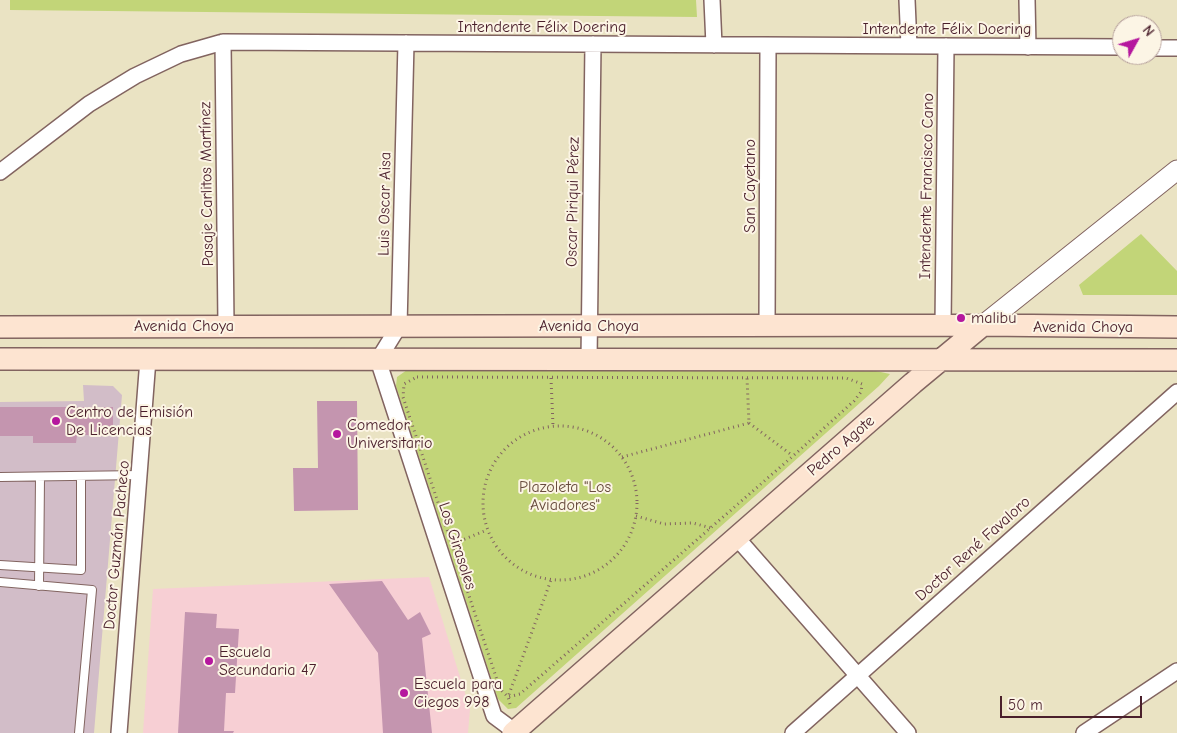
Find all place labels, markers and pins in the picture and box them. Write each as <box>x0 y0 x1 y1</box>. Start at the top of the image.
place label: malibu <box>971 308 1016 328</box>
marker: malibu <box>955 312 967 324</box>
place label: Centro de Emisión De Licencias <box>66 402 193 440</box>
marker: Centro de Emisión De Licencias <box>50 415 62 427</box>
place label: Comedor Universitario <box>347 415 432 453</box>
marker: Comedor Universitario <box>331 428 343 440</box>
place label: Escuela Secundaria 47 <box>219 642 316 680</box>
marker: Escuela Secundaria 47 <box>203 655 215 667</box>
place label: Escuela para Ciegos 998 <box>414 674 502 712</box>
marker: Escuela para Ciegos 998 <box>398 687 410 699</box>

